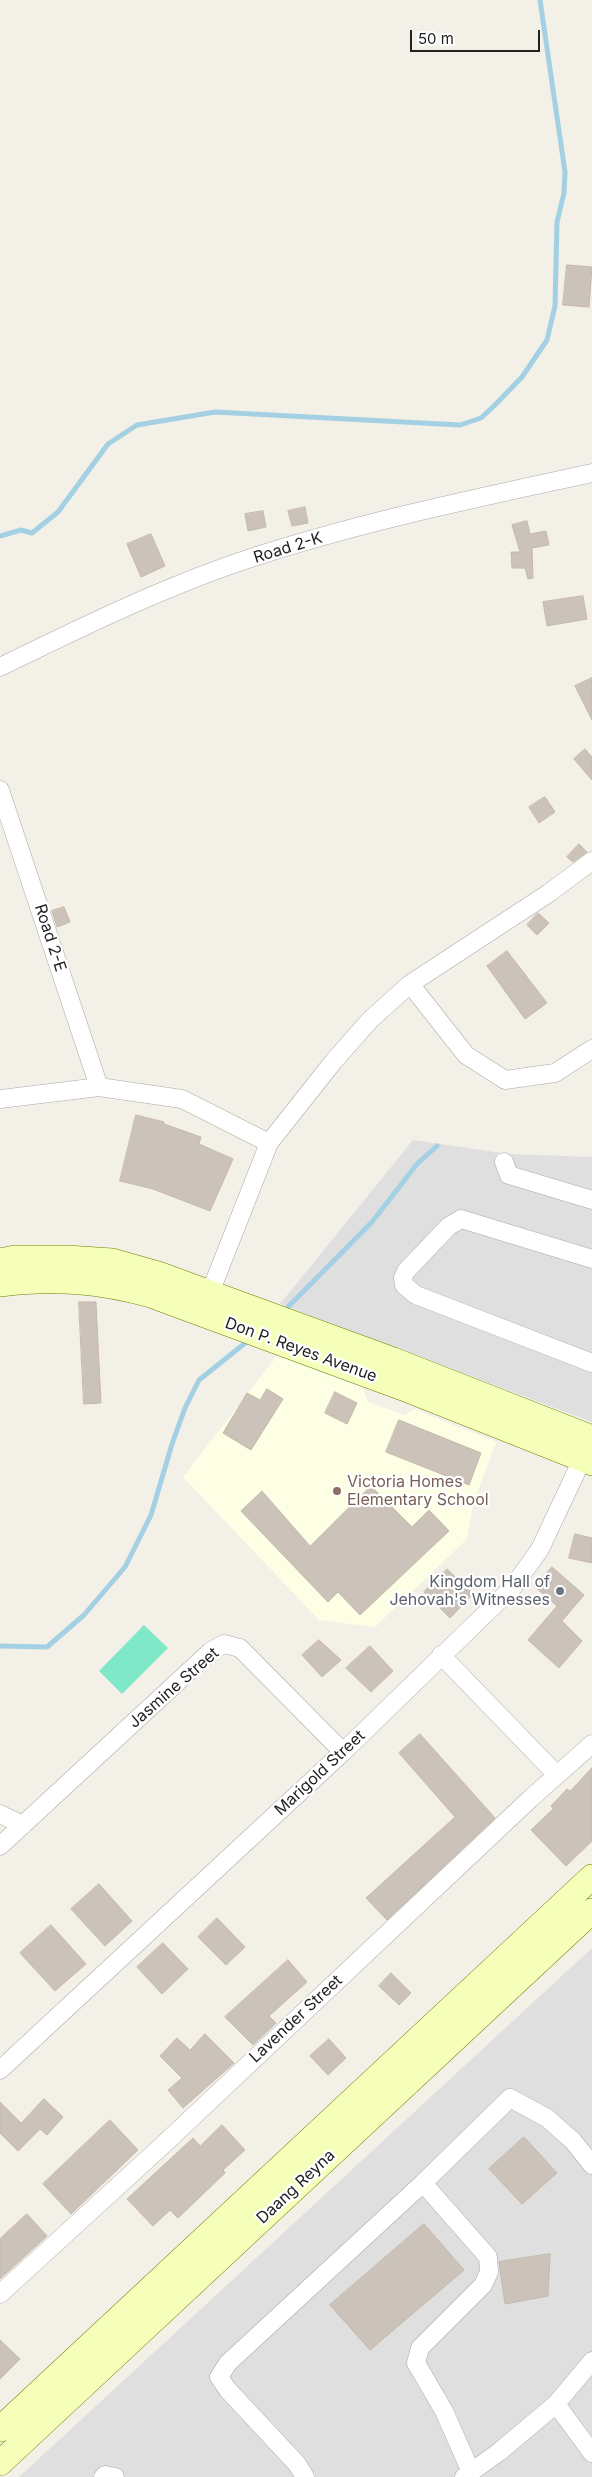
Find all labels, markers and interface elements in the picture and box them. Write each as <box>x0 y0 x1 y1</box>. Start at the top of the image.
scale bar <box>412 20 542 52</box>
text: 50 m <box>418 29 454 48</box>
street label: Road 2-K <box>251 528 325 568</box>
street label: Road 2-E <box>30 902 70 974</box>
street label: Don P. Reyes Avenue <box>222 1314 380 1386</box>
place label: Victoria Homes Elementary School <box>347 1472 489 1510</box>
marker: Victoria Homes Elementary School <box>331 1485 343 1497</box>
place label: Kingdom Hall of Jehovah's Witnesses <box>389 1572 550 1610</box>
marker: Kingdom Hall of Jehovah's Witnesses <box>554 1585 566 1597</box>
street label: Jasmine Street <box>125 1644 223 1732</box>
street label: Marigold Street <box>271 1726 369 1820</box>
street label: Lavender Street <box>246 1971 346 2067</box>
street label: Daang Reyna <box>253 2146 339 2228</box>

